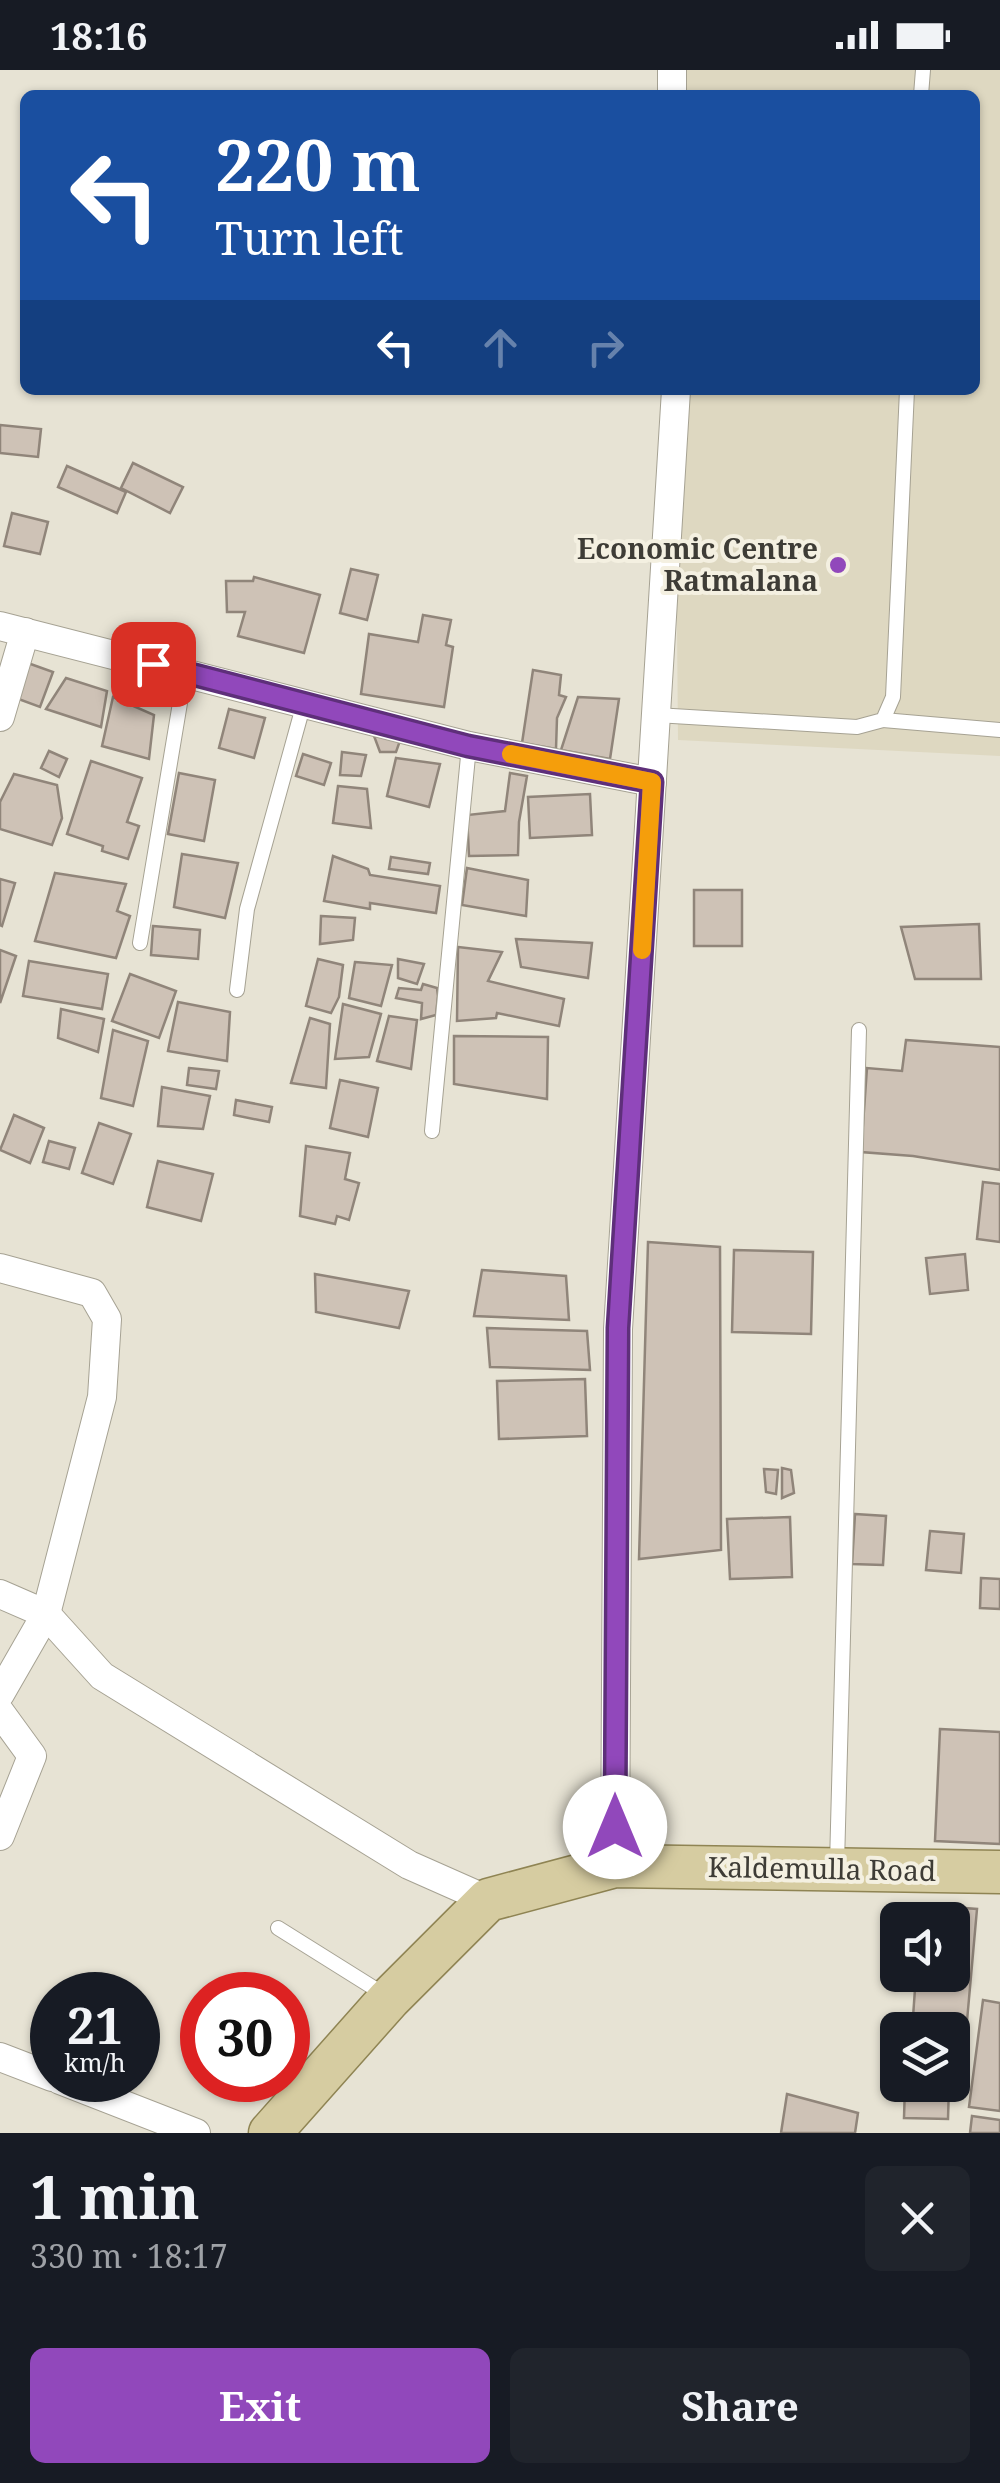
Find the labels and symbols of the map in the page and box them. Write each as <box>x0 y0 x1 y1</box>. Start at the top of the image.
place label: Economic Centre Ratmalana <box>577 529 818 599</box>
marker: Economic Centre Ratmalana <box>827 554 849 576</box>
pin <box>111 622 196 707</box>
position arrow <box>563 1775 667 1879</box>
street label: Kaldemulla Road <box>708 1847 937 1889</box>
speed limit sign: 30 <box>180 1972 310 2102</box>

